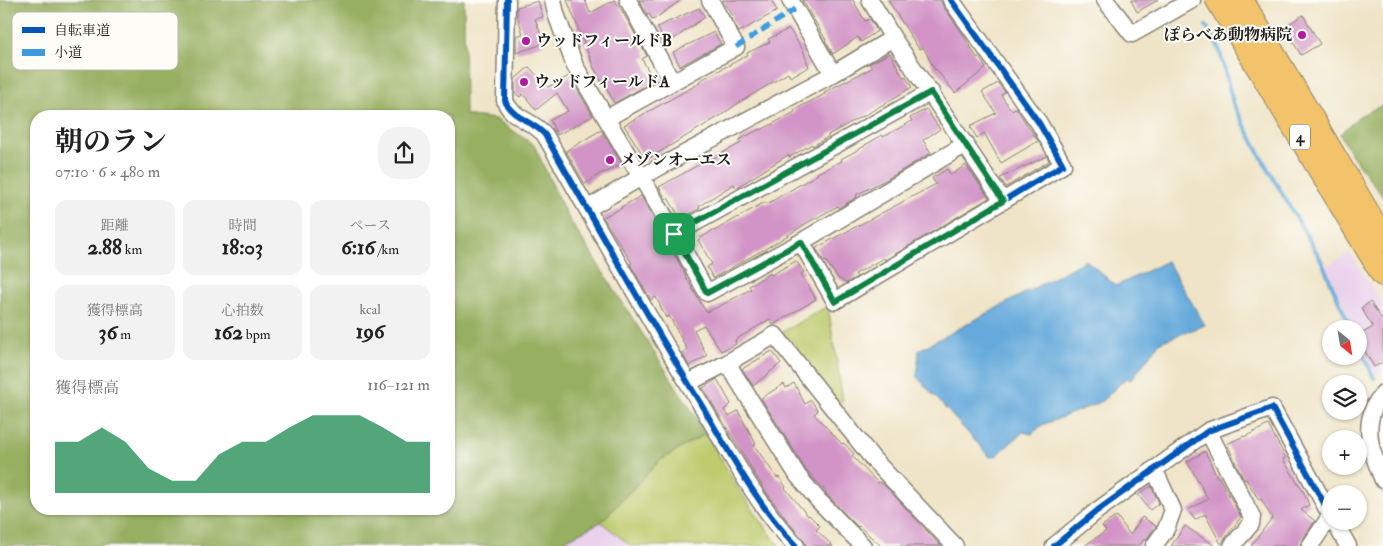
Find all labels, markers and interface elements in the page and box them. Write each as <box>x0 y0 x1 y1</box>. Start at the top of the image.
legend <box>12 12 178 70</box>
text: 自転車道 <box>54 22 110 39</box>
place label: ぽらべあ動物病院 <box>1164 25 1292 45</box>
marker: ぽらべあ動物病院 <box>1296 29 1308 41</box>
place label: ウッドフィールドB <box>536 31 672 51</box>
marker: ウッドフィールドB <box>520 35 532 47</box>
text: 小道 <box>54 44 82 61</box>
place label: ウッドフィールドA <box>534 72 671 92</box>
marker: ウッドフィールドA <box>518 76 530 88</box>
road number: 4 <box>1290 124 1310 150</box>
text: 朝のラン <box>55 125 167 160</box>
button: share <box>378 127 430 179</box>
place label: メゾンオーエス <box>620 150 732 170</box>
marker: メゾンオーエス <box>604 154 616 166</box>
text: 07:10 · 6 × 480 m <box>55 162 160 182</box>
pin <box>653 213 695 255</box>
text: 距離 <box>101 217 129 234</box>
text: 時間 <box>228 217 256 234</box>
text: ペース <box>350 217 391 234</box>
icon: arrive <box>660 220 688 248</box>
text: 2.88 <box>87 234 122 261</box>
text: 18:03 <box>222 234 263 261</box>
text: 6:16 <box>341 234 375 261</box>
text: km <box>122 241 142 258</box>
text: /km <box>375 241 399 258</box>
text: kcal <box>359 301 381 318</box>
text: 獲得標高 <box>87 302 143 319</box>
text: 心拍数 <box>221 302 263 319</box>
text: 196 <box>356 318 385 345</box>
text: 36 <box>99 319 117 346</box>
text: 162 <box>214 319 243 346</box>
north arrow <box>1322 320 1368 365</box>
map controls <box>1322 320 1367 530</box>
text: m <box>117 326 131 343</box>
text: bpm <box>243 326 271 343</box>
text: 116–121 m <box>367 375 430 395</box>
button: layers <box>1322 375 1367 420</box>
text: 獲得標高 <box>55 378 119 398</box>
button: + <box>1322 430 1367 475</box>
button: − <box>1322 485 1367 530</box>

